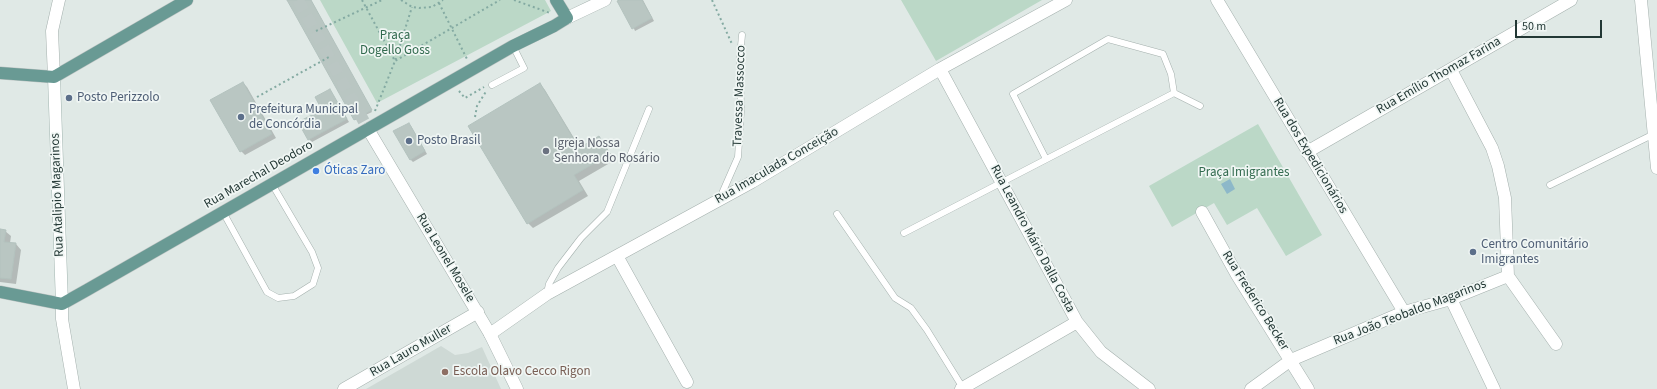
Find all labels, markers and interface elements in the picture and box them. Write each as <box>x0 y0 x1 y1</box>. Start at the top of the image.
scale bar <box>1517 12 1604 38</box>
text: 50 m <box>1522 18 1546 35</box>
park label: Praça Dogello Goss <box>360 28 430 59</box>
street label: Rua Emílio Thomaz Farina <box>1374 34 1504 118</box>
street label: Travessa Massocco <box>730 45 750 147</box>
place label: Posto Perizzolo <box>77 90 160 106</box>
marker: Posto Perizzolo <box>64 93 74 103</box>
street label: Rua dos Expedicionários <box>1269 95 1351 217</box>
place label: Prefeitura Municipal de Concórdia <box>249 102 358 133</box>
marker: Prefeitura Municipal de Concórdia <box>236 112 246 122</box>
street label: Rua Imaculada Conceição <box>713 124 841 208</box>
street label: Rua Atalipio Magarinos <box>48 133 68 257</box>
place label: Posto Brasil <box>417 133 480 149</box>
marker: Posto Brasil <box>404 136 414 146</box>
place label: Igreja Nossa Senhora do Rosário <box>554 136 660 167</box>
street label: Rua Marechal Deodoro <box>202 137 316 213</box>
marker: Igreja Nossa Senhora do Rosário <box>541 146 551 156</box>
place label: Óticas Zaro <box>324 163 385 179</box>
street label: Rua Leandro Mário Dalla Costa <box>986 163 1078 315</box>
park label: Praça Imigrantes <box>1199 165 1289 181</box>
marker: Óticas Zaro <box>311 166 321 176</box>
street label: Rua Leonel Mosele <box>412 211 478 305</box>
place label: Centro Comunitário Imigrantes <box>1481 237 1588 268</box>
marker: Centro Comunitário Imigrantes <box>1468 247 1478 257</box>
street label: Rua Frederico Becker <box>1218 248 1292 354</box>
street label: Rua João Teobaldo Magarinos <box>1331 277 1489 349</box>
street label: Rua Lauro Muller <box>367 321 455 381</box>
place label: Escola Olavo Cecco Rigon <box>453 364 591 380</box>
marker: Escola Olavo Cecco Rigon <box>440 367 450 377</box>

